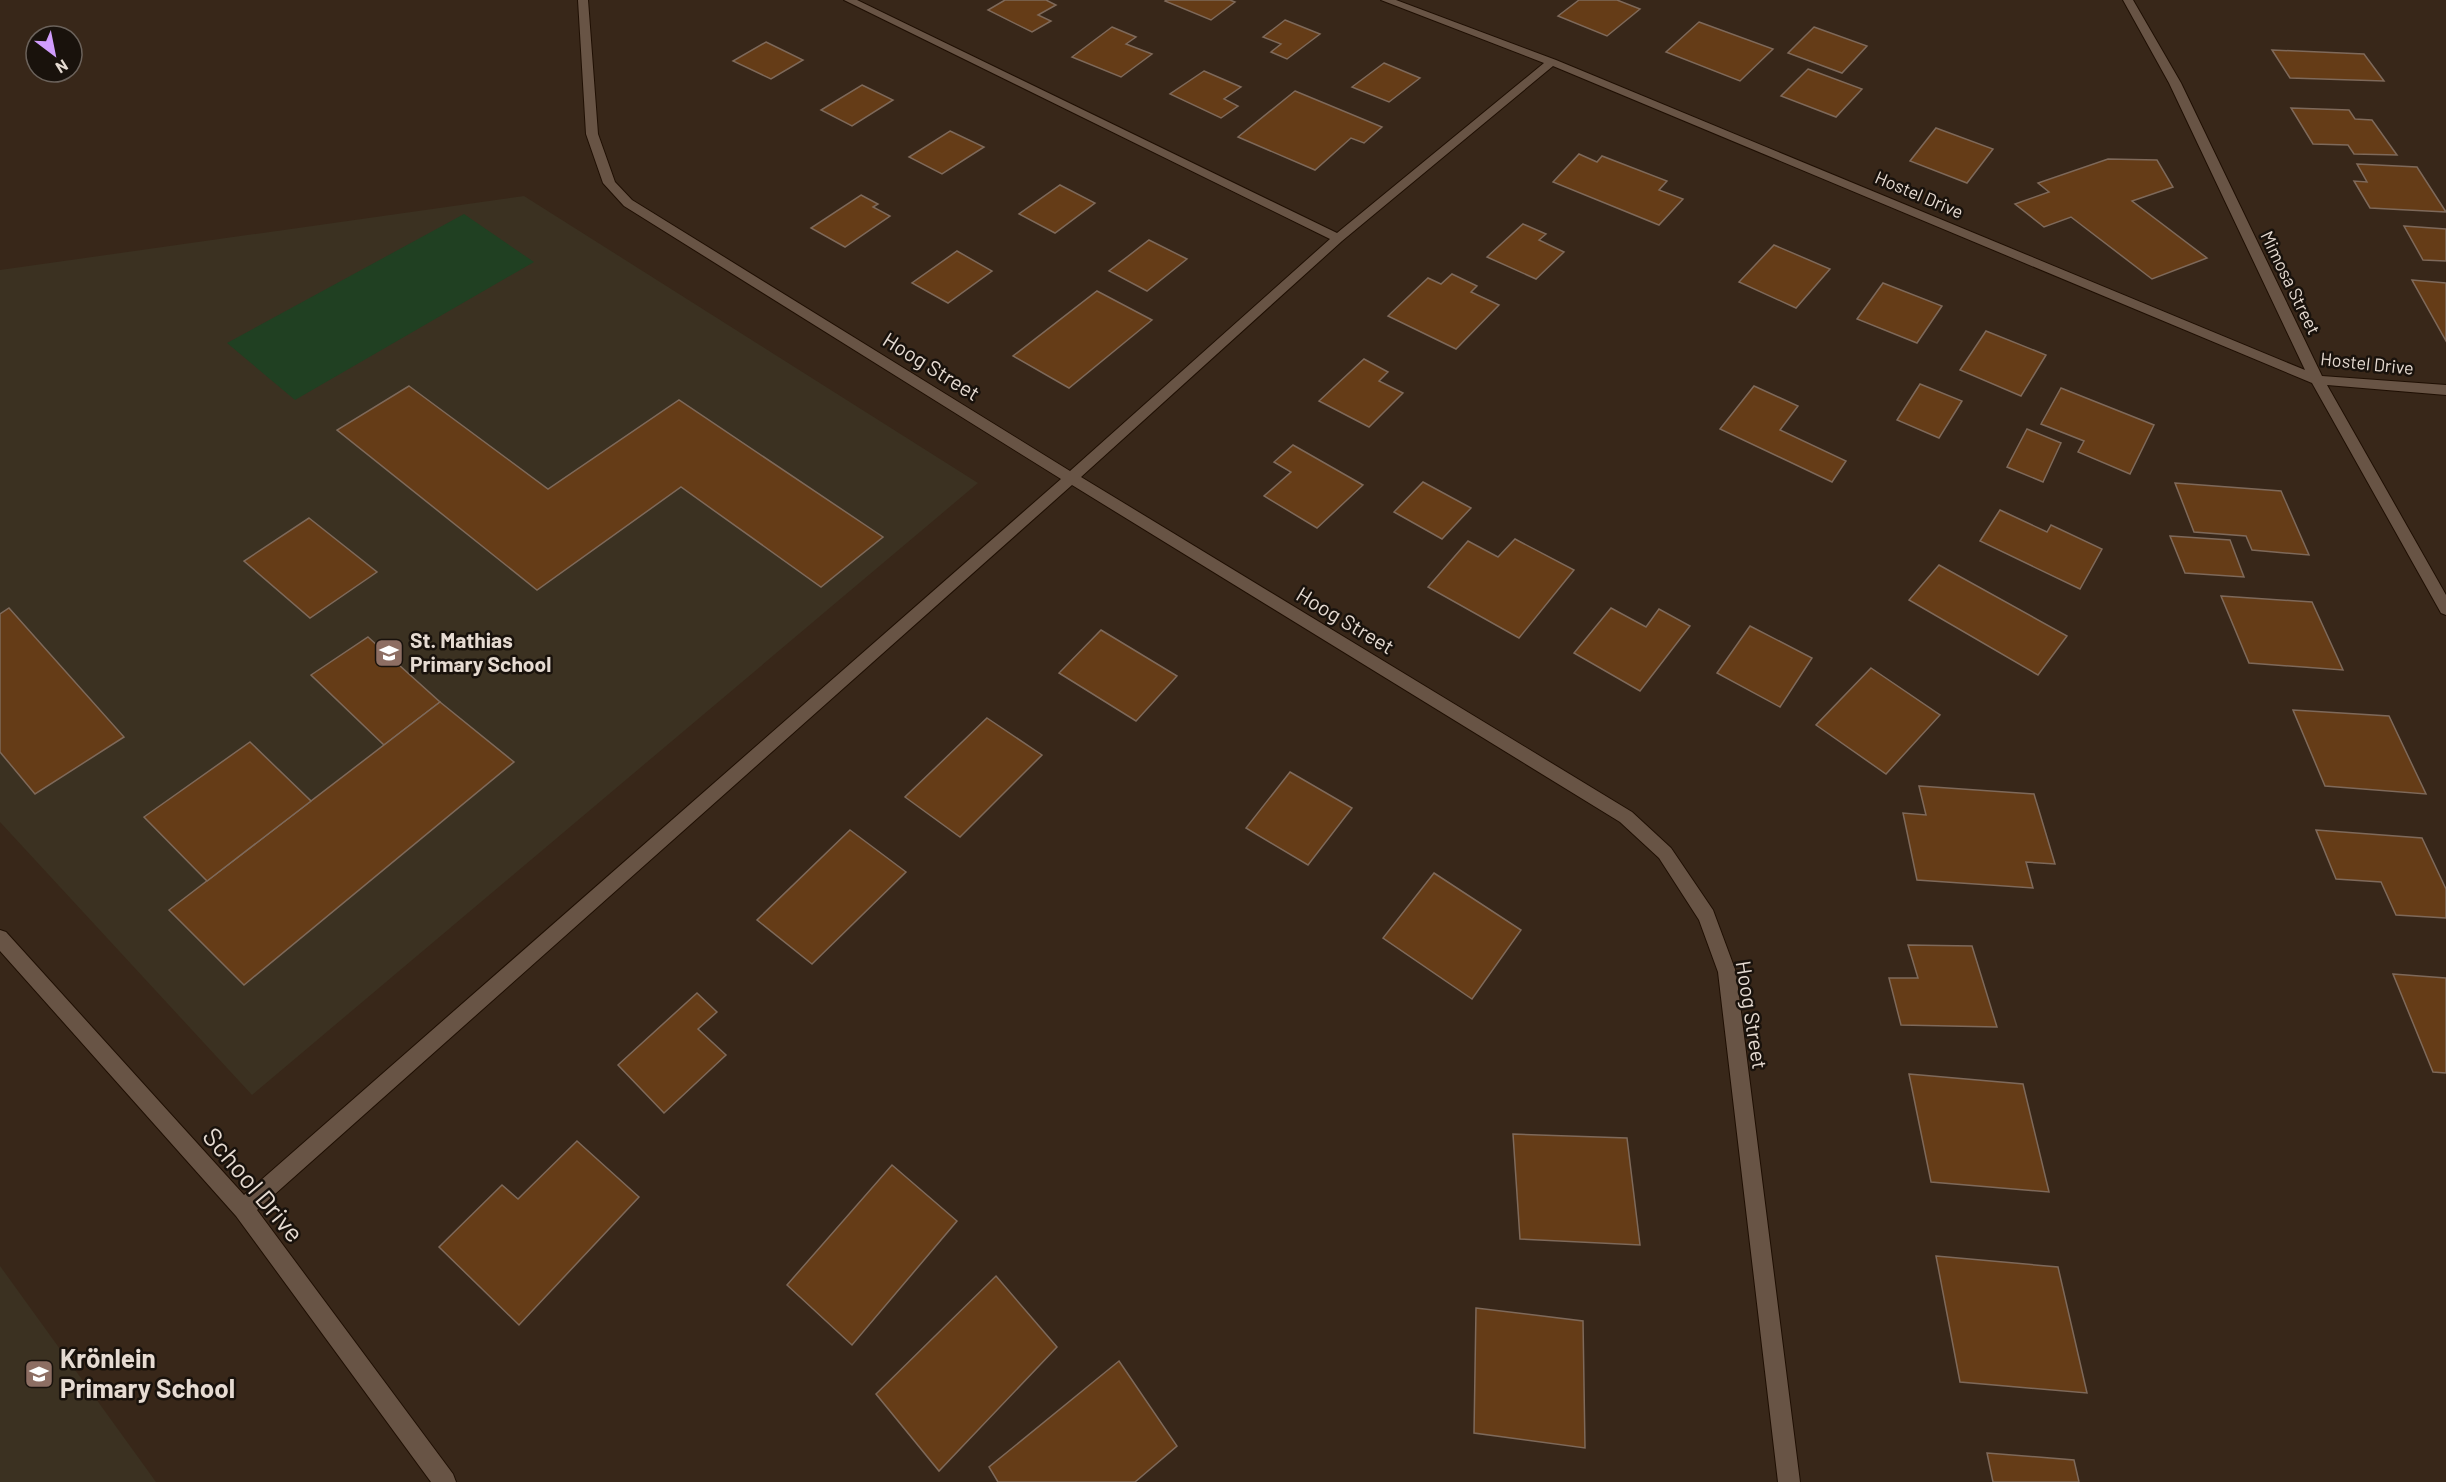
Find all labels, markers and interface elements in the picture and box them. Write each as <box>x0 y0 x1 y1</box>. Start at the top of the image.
north arrow <box>24 24 84 84</box>
text: N <box>53 56 72 78</box>
street label: Hostel Drive <box>1872 166 1967 223</box>
street label: Mimosa Street <box>2256 227 2325 338</box>
street label: Hoog Street <box>879 326 985 405</box>
street label: Hostel Drive <box>2319 347 2415 379</box>
street label: Hoog Street <box>1292 581 1399 659</box>
place label: St. Mathias Primary School <box>410 627 551 676</box>
school or university icon: St. Mathias Primary School <box>373 637 405 669</box>
street label: Hoog Street <box>1732 959 1773 1071</box>
street label: School Drive <box>197 1120 311 1248</box>
place label: Krönlein Primary School <box>60 1342 235 1403</box>
school or university icon: Krönlein Primary School <box>23 1358 55 1390</box>

